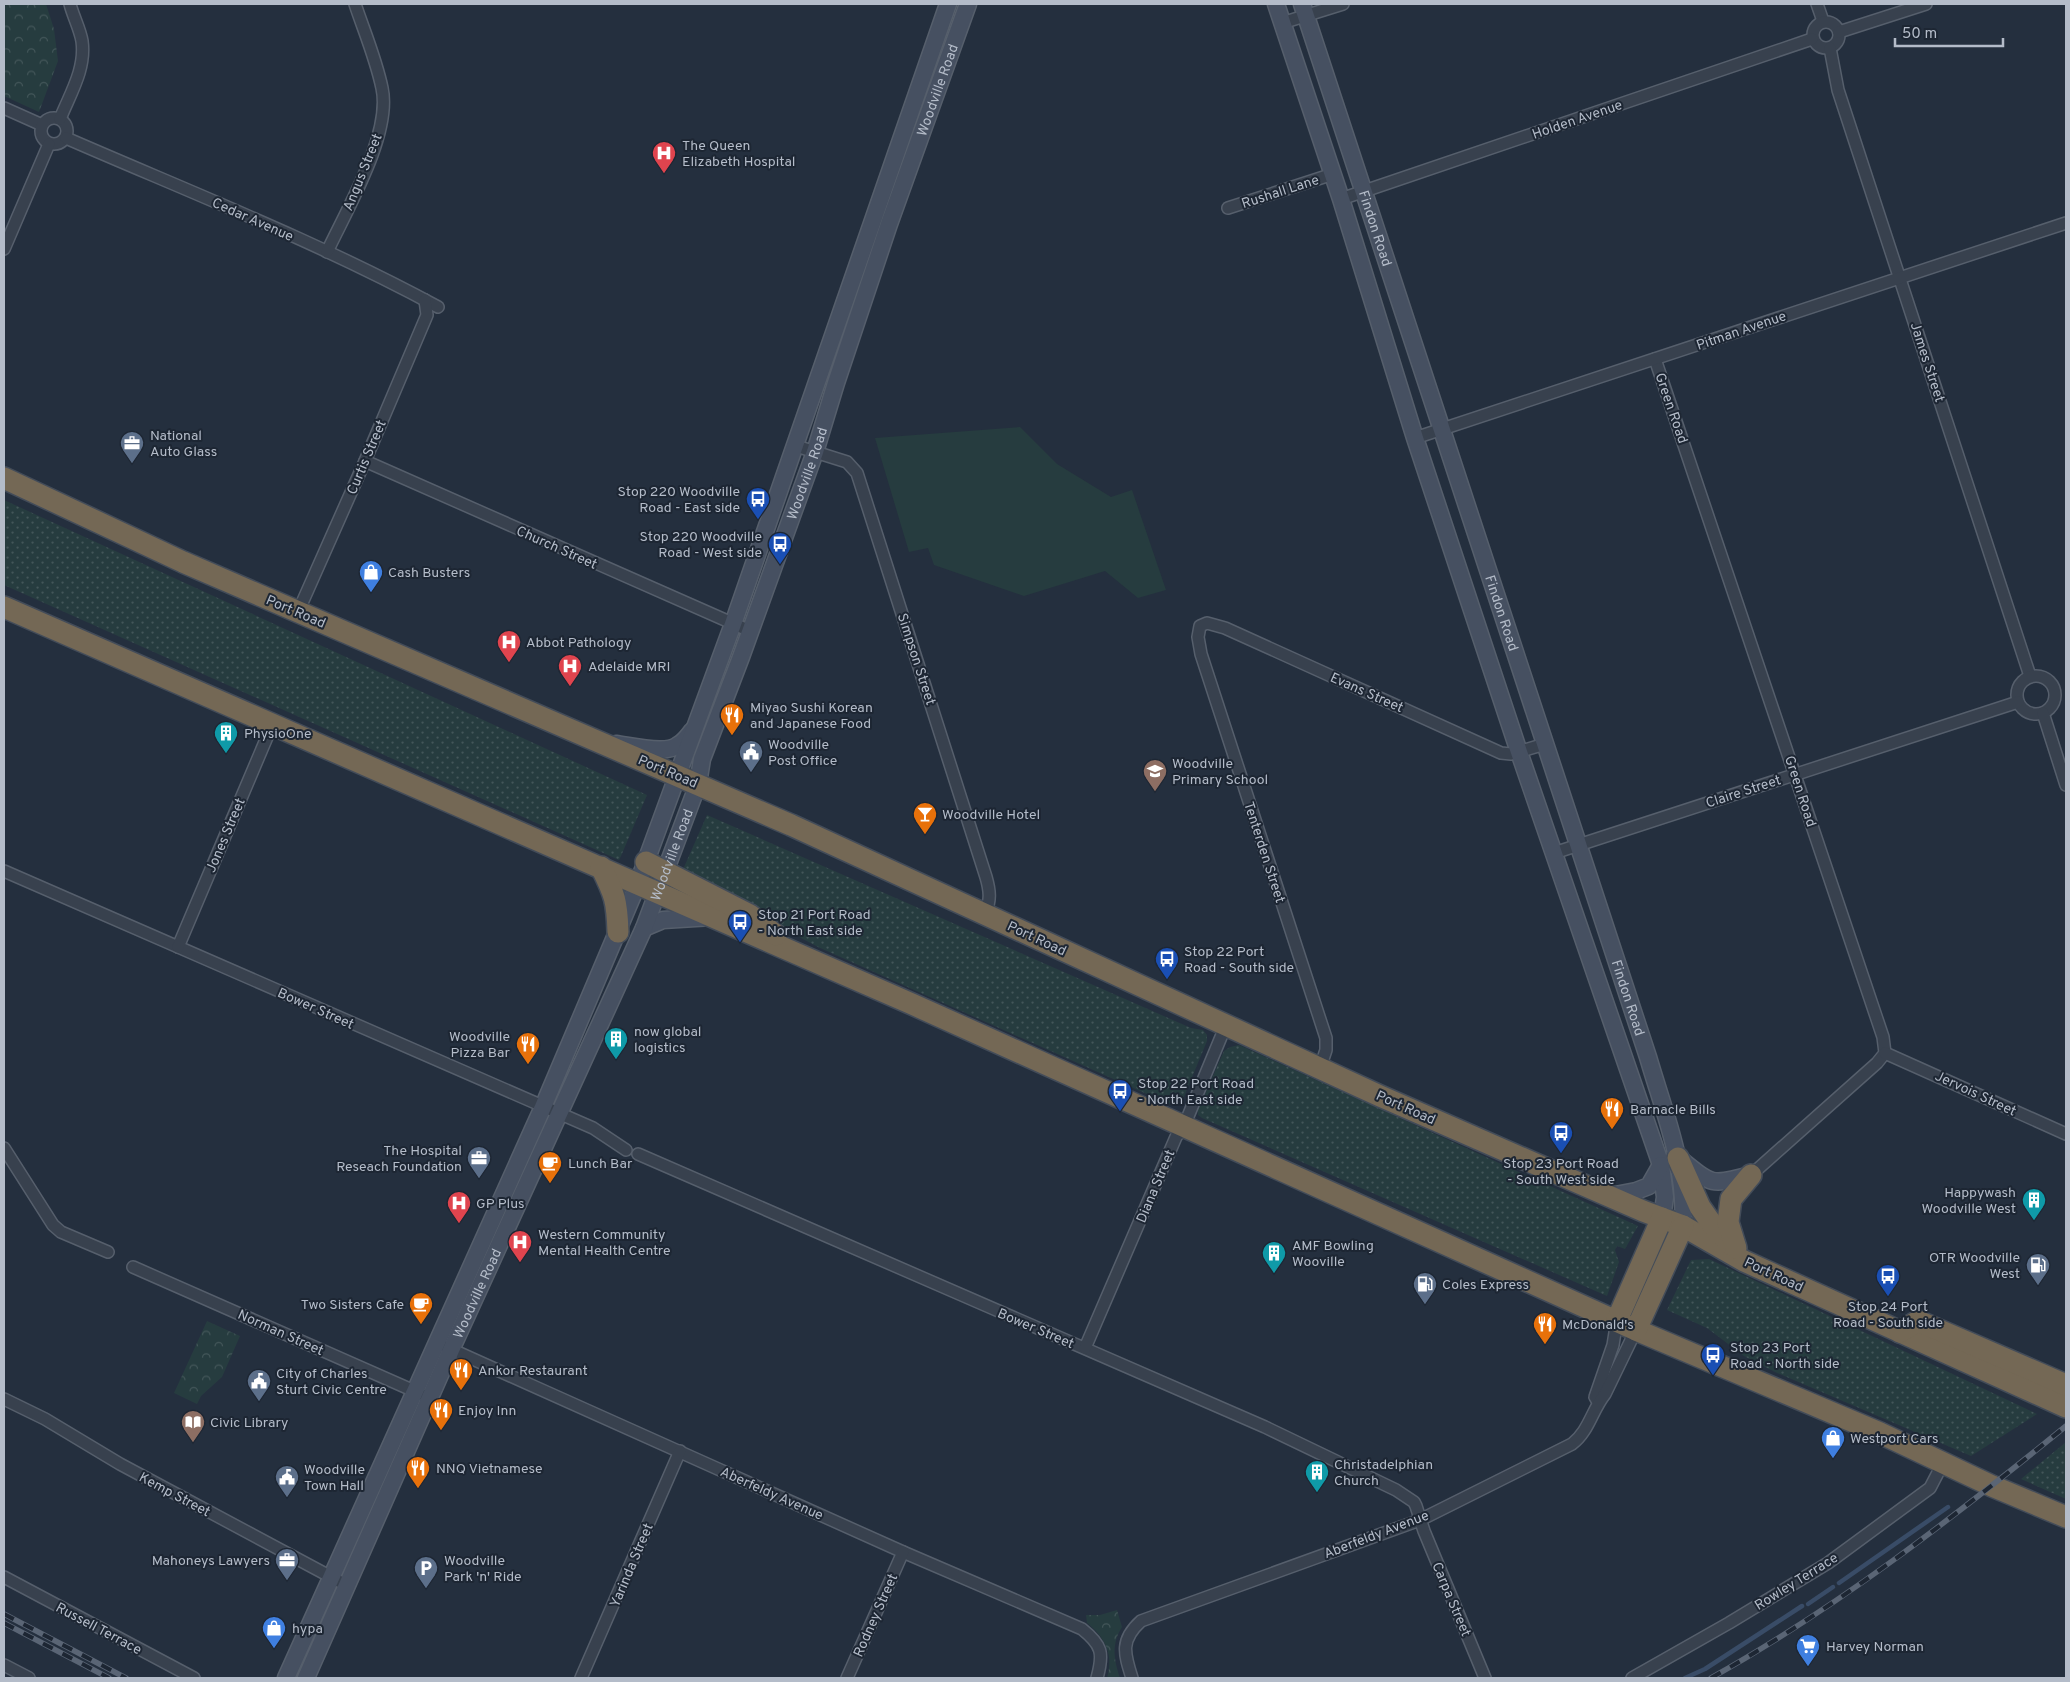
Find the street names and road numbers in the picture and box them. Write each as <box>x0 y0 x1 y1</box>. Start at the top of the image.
street label: Woodville Road <box>914 42 963 139</box>
street label: Holden Avenue <box>1530 97 1625 144</box>
street label: Angus Street <box>340 131 387 214</box>
street label: Rushall Lane <box>1240 172 1321 213</box>
street label: Findon Road <box>1354 189 1395 269</box>
street label: Cedar Avenue <box>209 195 296 246</box>
street label: Pitman Avenue <box>1694 308 1789 355</box>
street label: James Street <box>1906 320 1947 405</box>
street label: Green Road <box>1651 371 1691 446</box>
street label: Curtis Street <box>344 418 391 498</box>
street label: Woodville Road <box>784 426 832 522</box>
street label: Church Street <box>513 523 599 574</box>
street label: Findon Road <box>1480 573 1521 654</box>
street label: Port Road <box>263 592 328 633</box>
street label: Simpson Street <box>893 611 938 708</box>
street label: Evans Street <box>1327 670 1406 717</box>
street label: Port Road <box>635 752 700 793</box>
street label: Green Road <box>1780 754 1819 829</box>
street label: Claire Street <box>1704 772 1783 813</box>
street label: Jones Street <box>203 796 250 875</box>
street label: Tenterden Street <box>1239 800 1288 905</box>
street label: Woodville Road <box>648 807 698 903</box>
street label: Port Road <box>1004 918 1069 960</box>
street label: Findon Road <box>1607 958 1647 1038</box>
street label: Bower Street <box>275 985 356 1034</box>
street label: Jervois Street <box>1932 1068 2019 1121</box>
street label: Port Road <box>1373 1088 1438 1129</box>
street label: Diana Street <box>1133 1147 1179 1226</box>
street label: Woodville Road <box>450 1246 506 1341</box>
street label: Port Road <box>1741 1254 1806 1296</box>
street label: Bower Street <box>994 1306 1076 1353</box>
street label: Norman Street <box>235 1307 326 1360</box>
street label: Aberfeldy Avenue <box>717 1464 826 1525</box>
street label: Kemp Street <box>136 1469 213 1521</box>
street label: Aberfeldy Avenue <box>1322 1508 1431 1563</box>
street label: Yarinda Street <box>607 1521 658 1610</box>
street label: Rowley Terrace <box>1752 1550 1842 1615</box>
street label: Carpa Street <box>1427 1560 1474 1639</box>
street label: Rodney Street <box>850 1571 902 1660</box>
street label: Russell Terrace <box>52 1600 144 1659</box>

